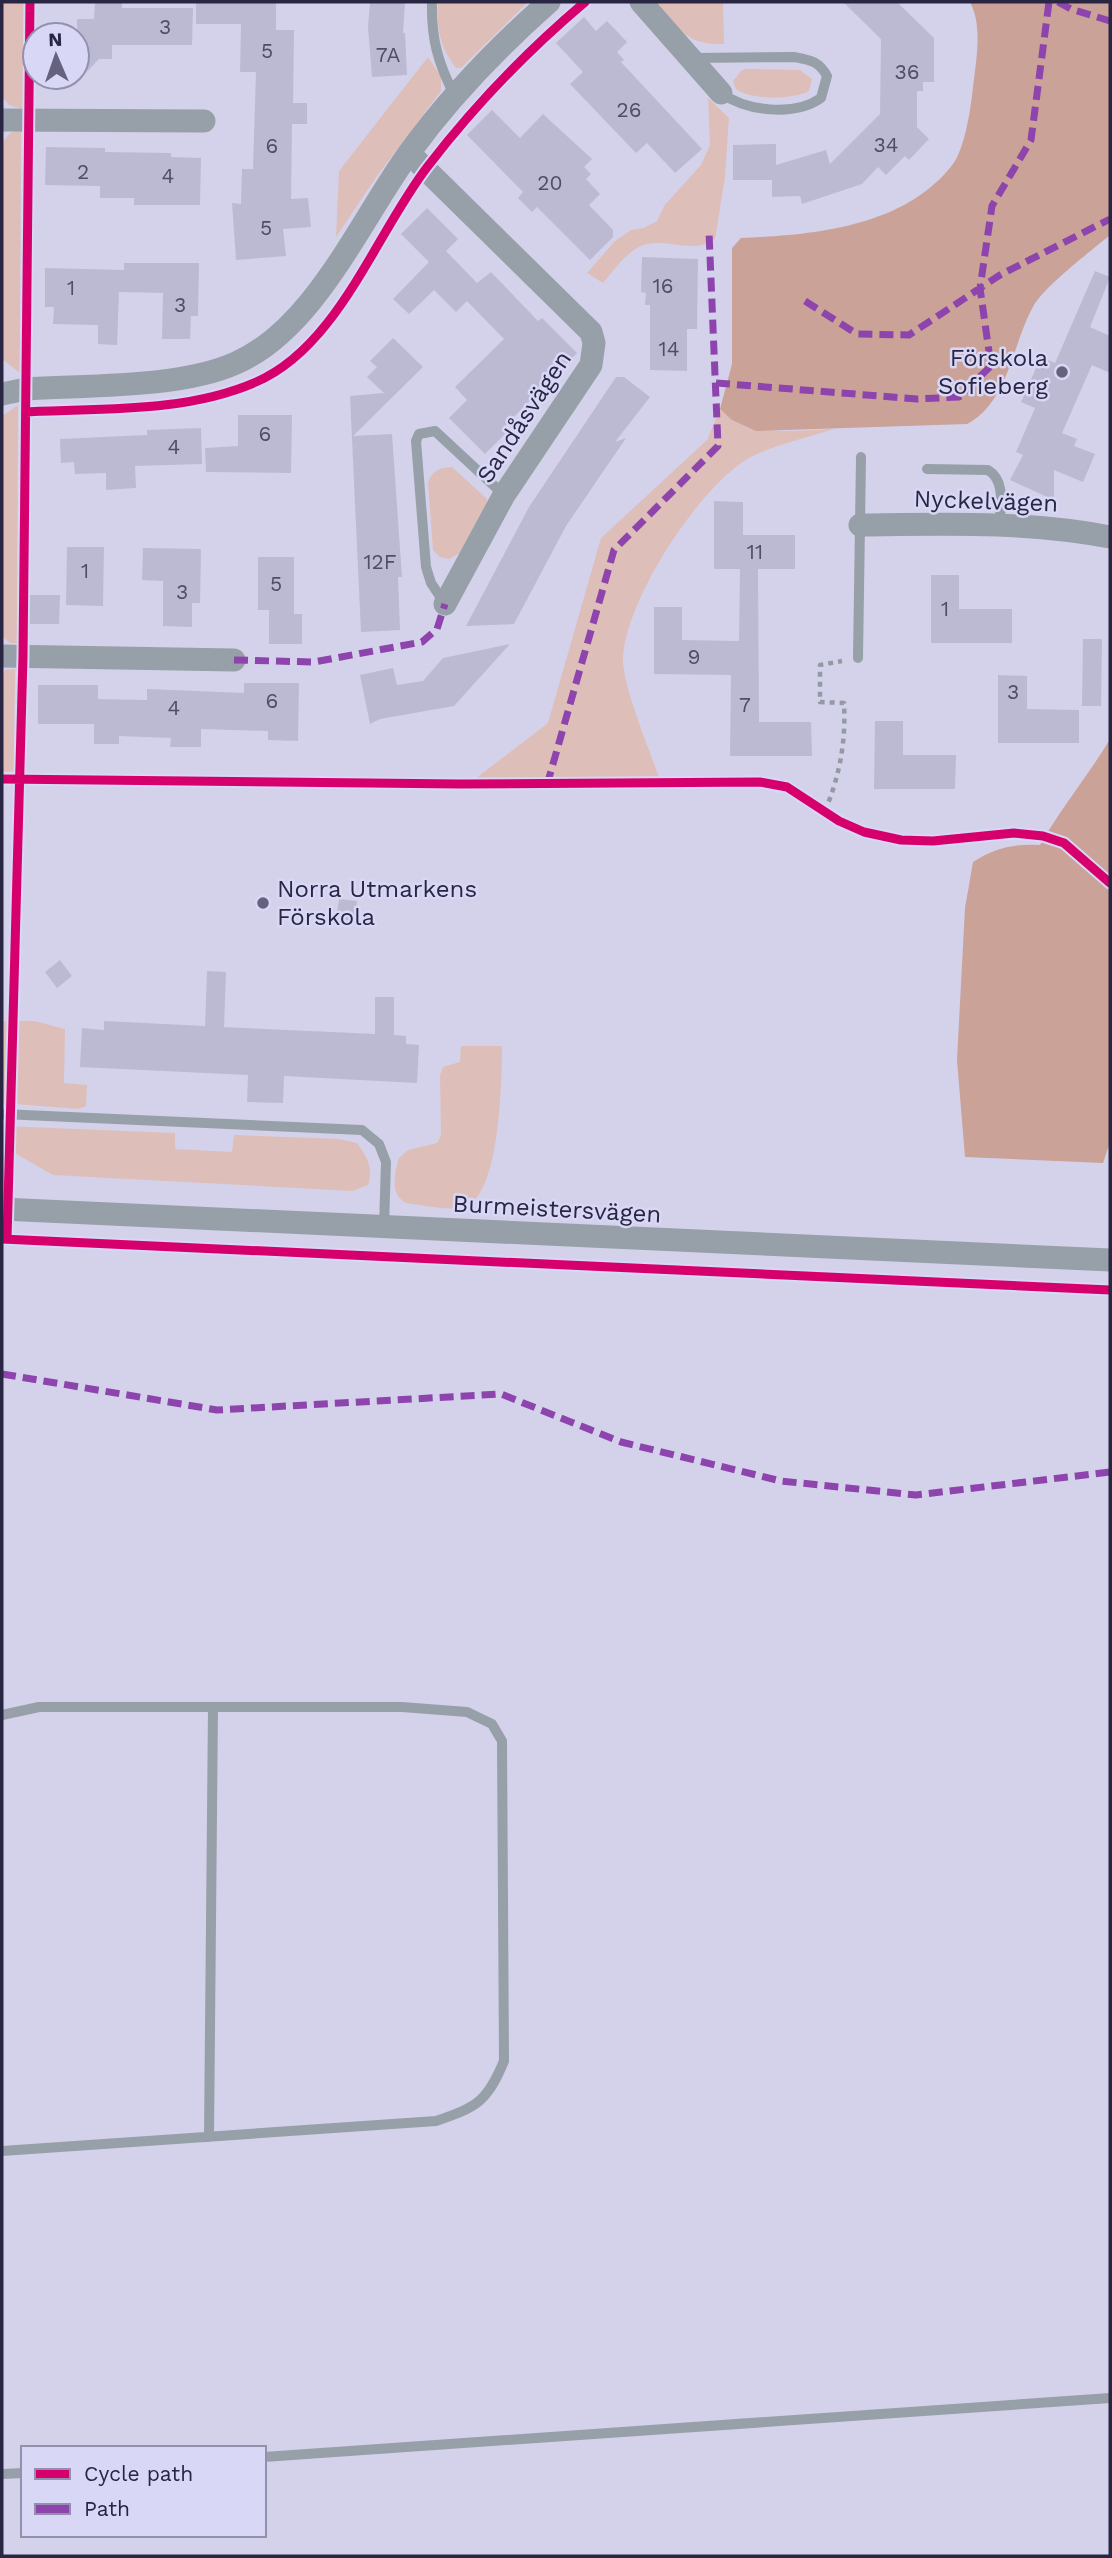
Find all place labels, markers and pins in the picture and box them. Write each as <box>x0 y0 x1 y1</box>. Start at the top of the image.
place label: Förskola Sofieberg <box>938 344 1048 400</box>
marker: Förskola Sofieberg <box>1054 364 1070 380</box>
place label: Norra Utmarkens Förskola <box>277 875 477 931</box>
marker: Norra Utmarkens Förskola <box>255 895 271 911</box>

